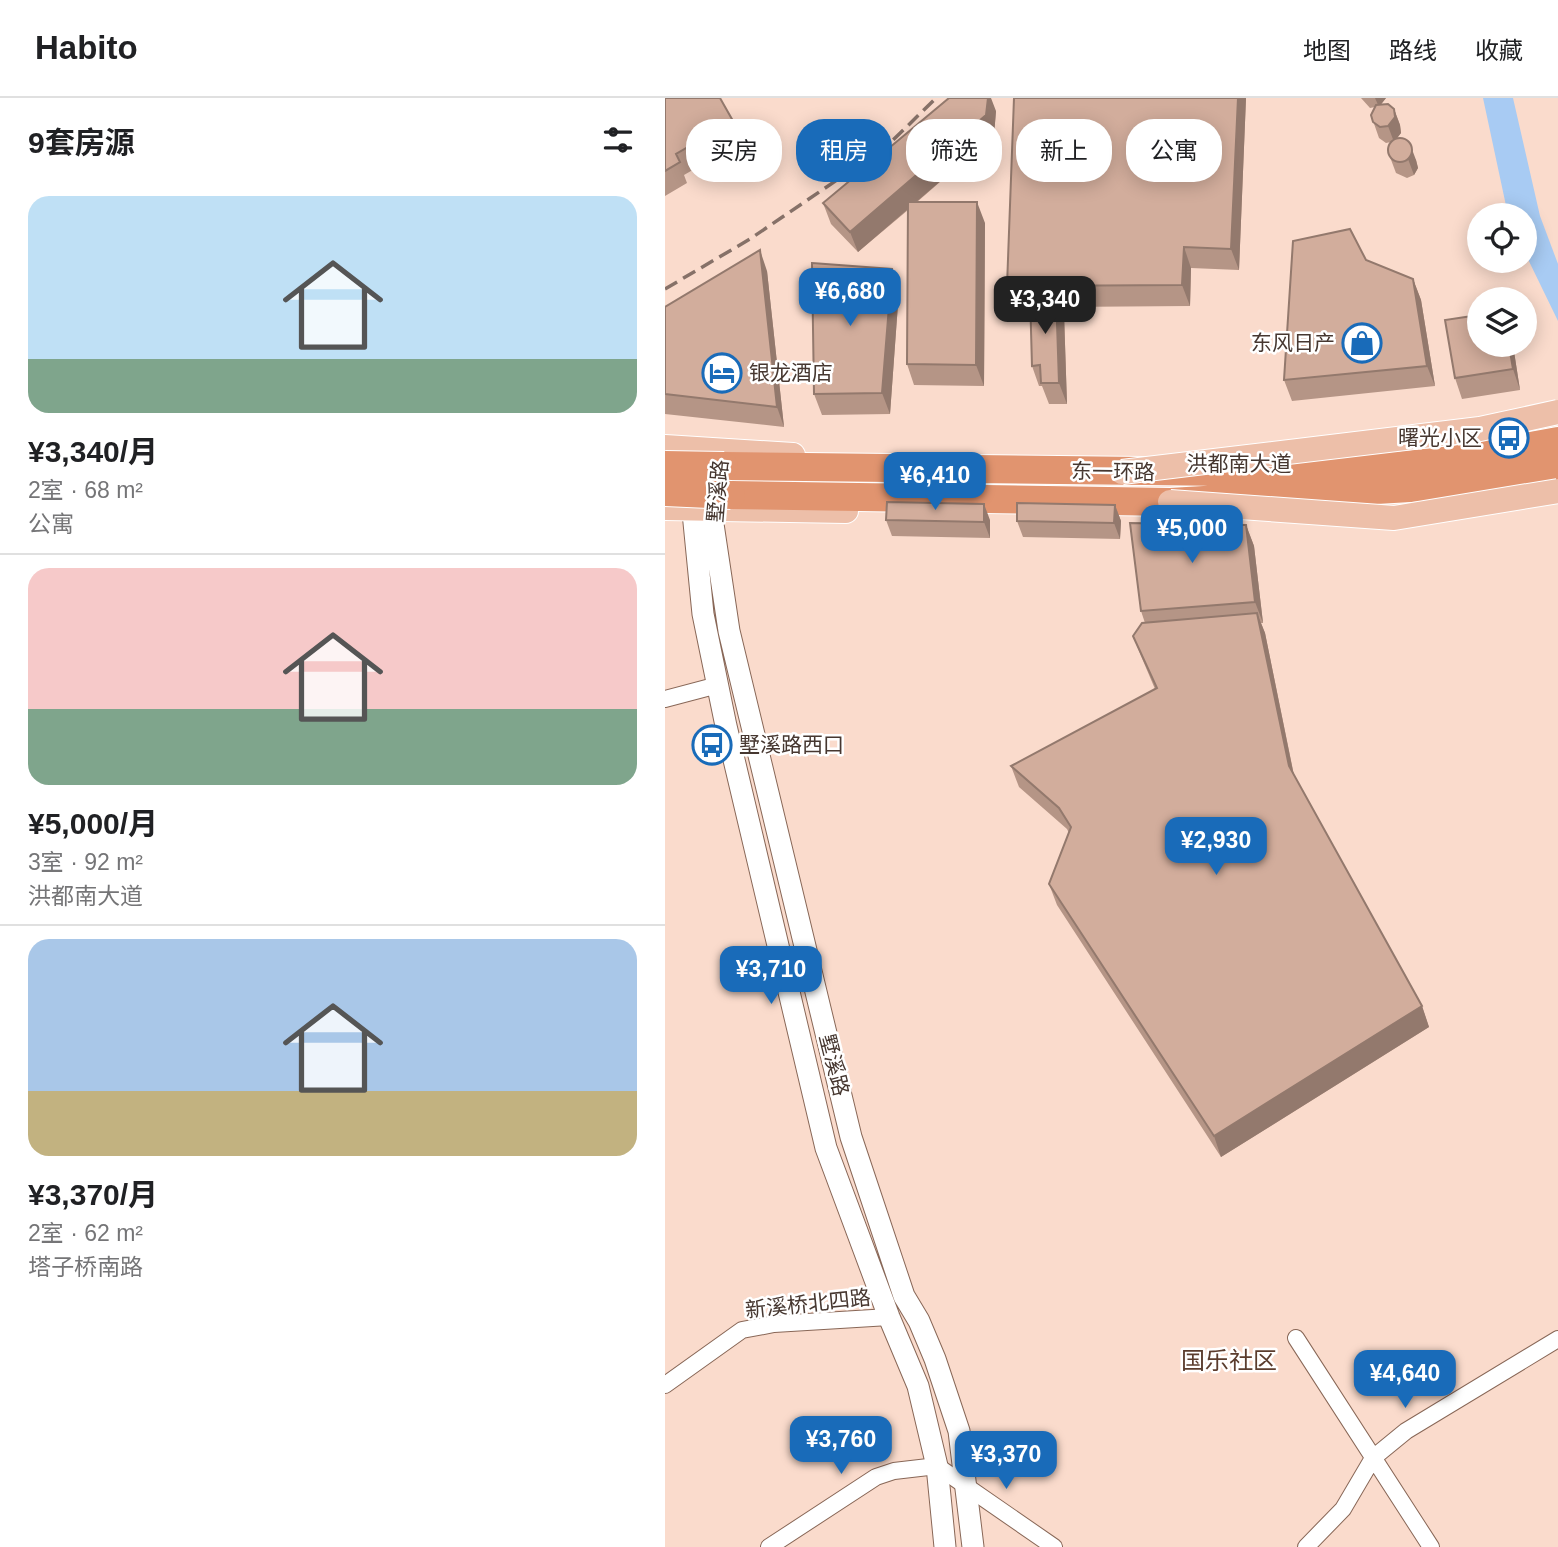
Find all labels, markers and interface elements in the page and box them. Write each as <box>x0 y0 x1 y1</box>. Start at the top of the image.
text: Habito <box>35 29 138 66</box>
text: 地图 <box>1303 37 1351 64</box>
text: 路线 <box>1389 37 1437 64</box>
text: 收藏 <box>1475 37 1523 64</box>
chip: 买房 <box>686 119 782 182</box>
chip: 租房 <box>796 119 892 182</box>
chip: 筛选 <box>906 119 1002 182</box>
chip: 新上 <box>1016 119 1112 182</box>
chip: 公寓 <box>1126 119 1222 182</box>
icon: filters <box>599 121 637 159</box>
text: 9套房源 <box>28 126 135 159</box>
map controls <box>1467 203 1537 357</box>
button: locate <box>1467 203 1537 273</box>
icon: home <box>270 242 396 368</box>
pin: ¥6,680 <box>793 268 907 328</box>
pin: ¥3,340 <box>988 276 1102 336</box>
text: ¥6,680 <box>815 278 885 304</box>
text: ¥3,340 <box>1010 286 1080 312</box>
button: layers <box>1467 287 1537 357</box>
shop icon: 东风日产 <box>1341 322 1383 364</box>
place label: 东风日产 <box>1251 331 1335 354</box>
hotel icon: 银龙酒店 <box>701 352 743 394</box>
place label: 银龙酒店 <box>749 361 833 384</box>
bus stop icon: 曙光小区 <box>1488 417 1530 459</box>
place label: 曙光小区 <box>1398 426 1482 449</box>
text: ¥3,340/月 <box>28 435 158 468</box>
pin: ¥6,410 <box>878 452 992 512</box>
street label: 洪都南大道 <box>1187 452 1292 475</box>
street label: 墅溪路 <box>703 459 732 523</box>
street label: 东一环路 <box>1071 459 1155 484</box>
text: ¥6,410 <box>900 462 970 488</box>
text: 2室 · 68 m² <box>28 477 143 503</box>
pin: ¥5,000 <box>1135 505 1249 565</box>
text: 公寓 <box>28 511 74 537</box>
text: ¥5,000 <box>1157 515 1227 541</box>
icon: home <box>270 614 396 740</box>
bus stop icon: 墅溪路西口 <box>691 724 733 766</box>
place label: 墅溪路西口 <box>739 733 844 756</box>
text: ¥5,000/月 <box>28 807 158 840</box>
pin: ¥2,930 <box>1159 818 1273 877</box>
text: ¥2,930 <box>1181 827 1251 853</box>
text: 3室 · 92 m² <box>28 849 143 875</box>
text: 洪都南大道 <box>28 883 143 909</box>
pin: ¥3,710 <box>714 946 828 1006</box>
text: ¥3,710 <box>736 956 806 982</box>
icon: home <box>270 985 396 1111</box>
street label: 墅溪路 <box>816 1032 853 1098</box>
text: ¥3,370/月 <box>28 1178 158 1211</box>
text: 2室 · 62 m² <box>28 1220 143 1246</box>
text: 塔子桥南路 <box>28 1254 143 1280</box>
street label: 新溪桥北四路 <box>744 1285 872 1322</box>
district label: 国乐社区 <box>1181 1347 1277 1374</box>
pin: ¥4,640 <box>1348 1350 1462 1410</box>
text: ¥4,640 <box>1370 1360 1440 1386</box>
pin: ¥3,760 <box>784 1416 898 1476</box>
text: ¥3,760 <box>806 1426 876 1452</box>
pin: ¥3,370 <box>949 1432 1063 1491</box>
text: ¥3,370 <box>971 1441 1041 1467</box>

